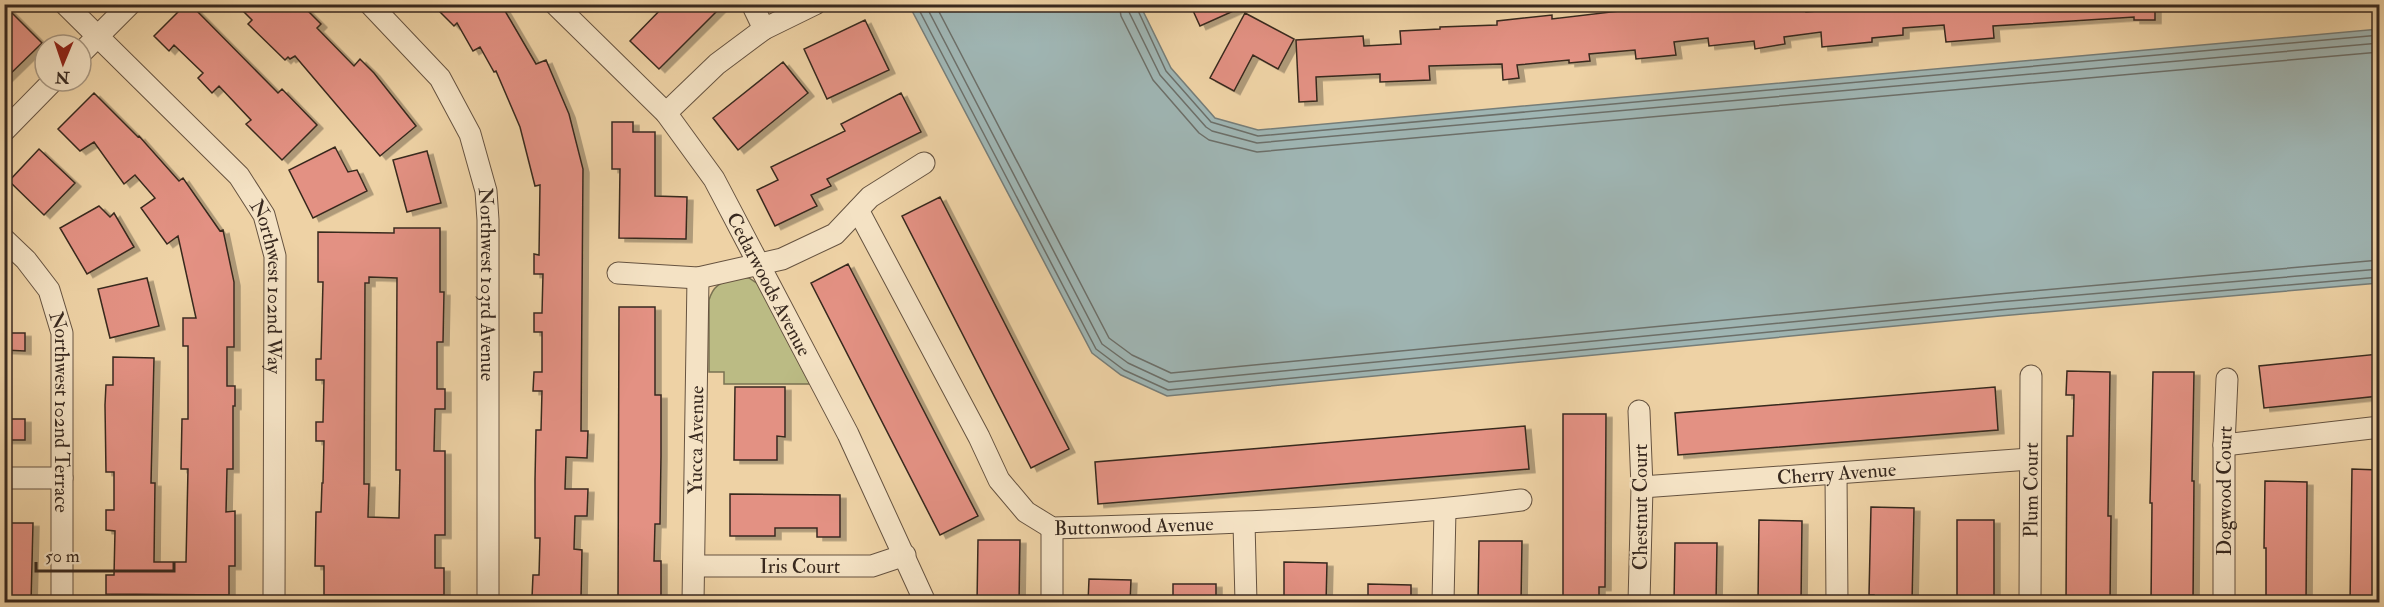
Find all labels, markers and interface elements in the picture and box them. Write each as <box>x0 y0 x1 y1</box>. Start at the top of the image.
north arrow <box>33 33 93 93</box>
text: N <box>54 67 71 87</box>
street label: Northwest 103rd Avenue <box>473 187 501 381</box>
street label: Northwest 102nd Way <box>245 195 289 375</box>
street label: Cedarwoods Avenue <box>721 208 817 360</box>
street label: Northwest 102nd Terrace <box>44 308 75 513</box>
street label: Yucca Avenue <box>682 385 709 495</box>
street label: Dogwood Court <box>2212 425 2237 556</box>
street label: Plum Court <box>2018 442 2043 538</box>
street label: Chestnut Court <box>1628 443 1653 570</box>
street label: Cherry Avenue <box>1776 456 1897 490</box>
street label: Buttonwood Avenue <box>1054 511 1214 540</box>
scale bar <box>36 535 174 573</box>
text: 50 m <box>45 545 80 568</box>
street label: Iris Court <box>760 554 841 579</box>

